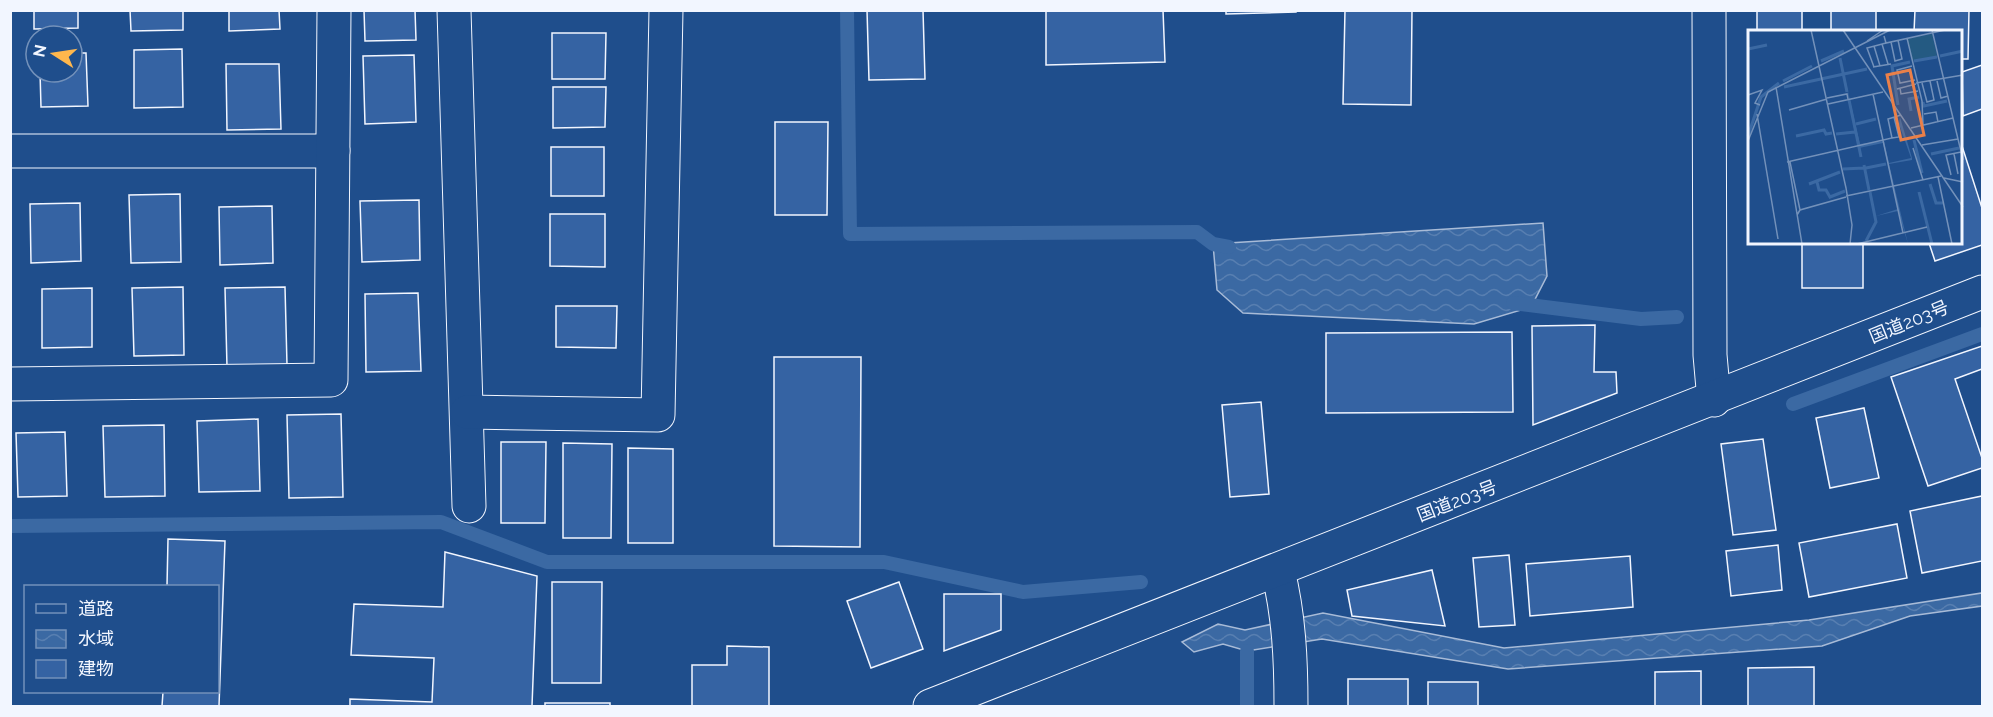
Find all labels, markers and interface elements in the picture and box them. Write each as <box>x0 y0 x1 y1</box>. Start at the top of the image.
north arrow <box>24 24 84 84</box>
inset map <box>1748 30 1963 244</box>
text: N <box>29 43 50 59</box>
street label: 国道203号 <box>1866 296 1952 347</box>
street label: 国道203号 <box>1414 476 1500 525</box>
legend <box>24 585 219 693</box>
text: 道路 <box>78 598 114 619</box>
text: 水域 <box>78 628 114 649</box>
text: 建物 <box>78 658 114 679</box>

